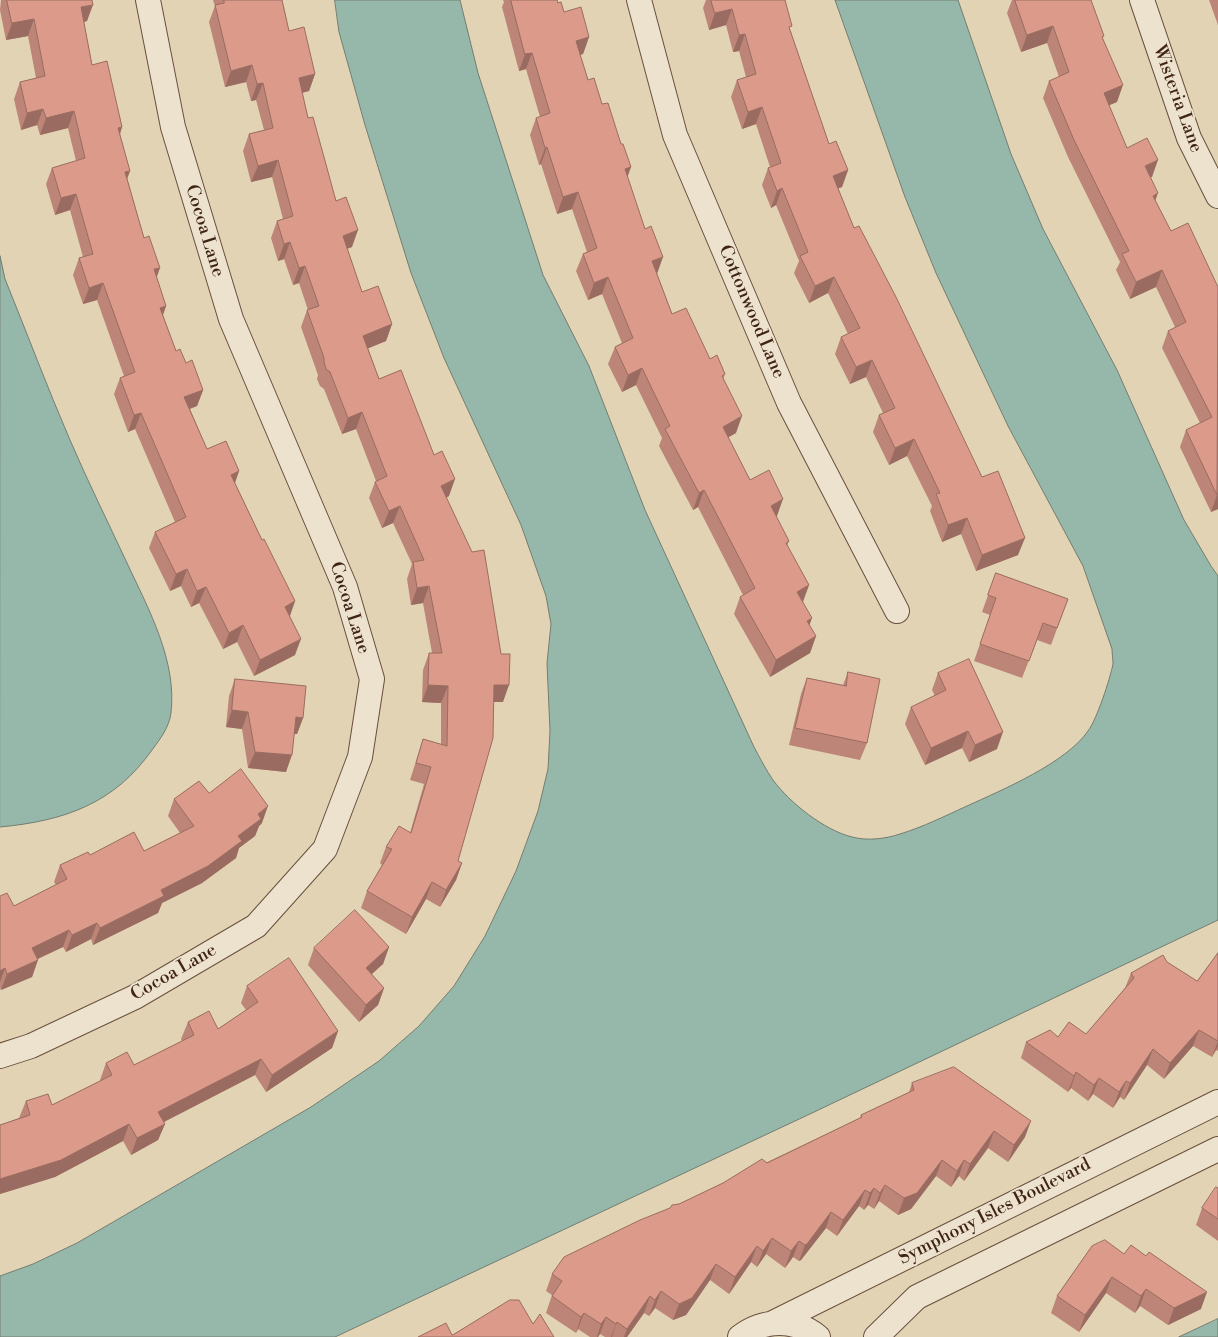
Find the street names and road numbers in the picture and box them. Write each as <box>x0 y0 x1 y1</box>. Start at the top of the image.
street label: Wisteria Lane <box>1148 42 1206 156</box>
street label: Cocoa Lane <box>180 182 228 280</box>
street label: Cottonwood Lane <box>713 242 789 382</box>
street label: Cocoa Lane <box>324 559 374 657</box>
street label: Cocoa Lane <box>127 940 221 1006</box>
street label: Symphony Isles Boulevard <box>895 1154 1095 1270</box>

